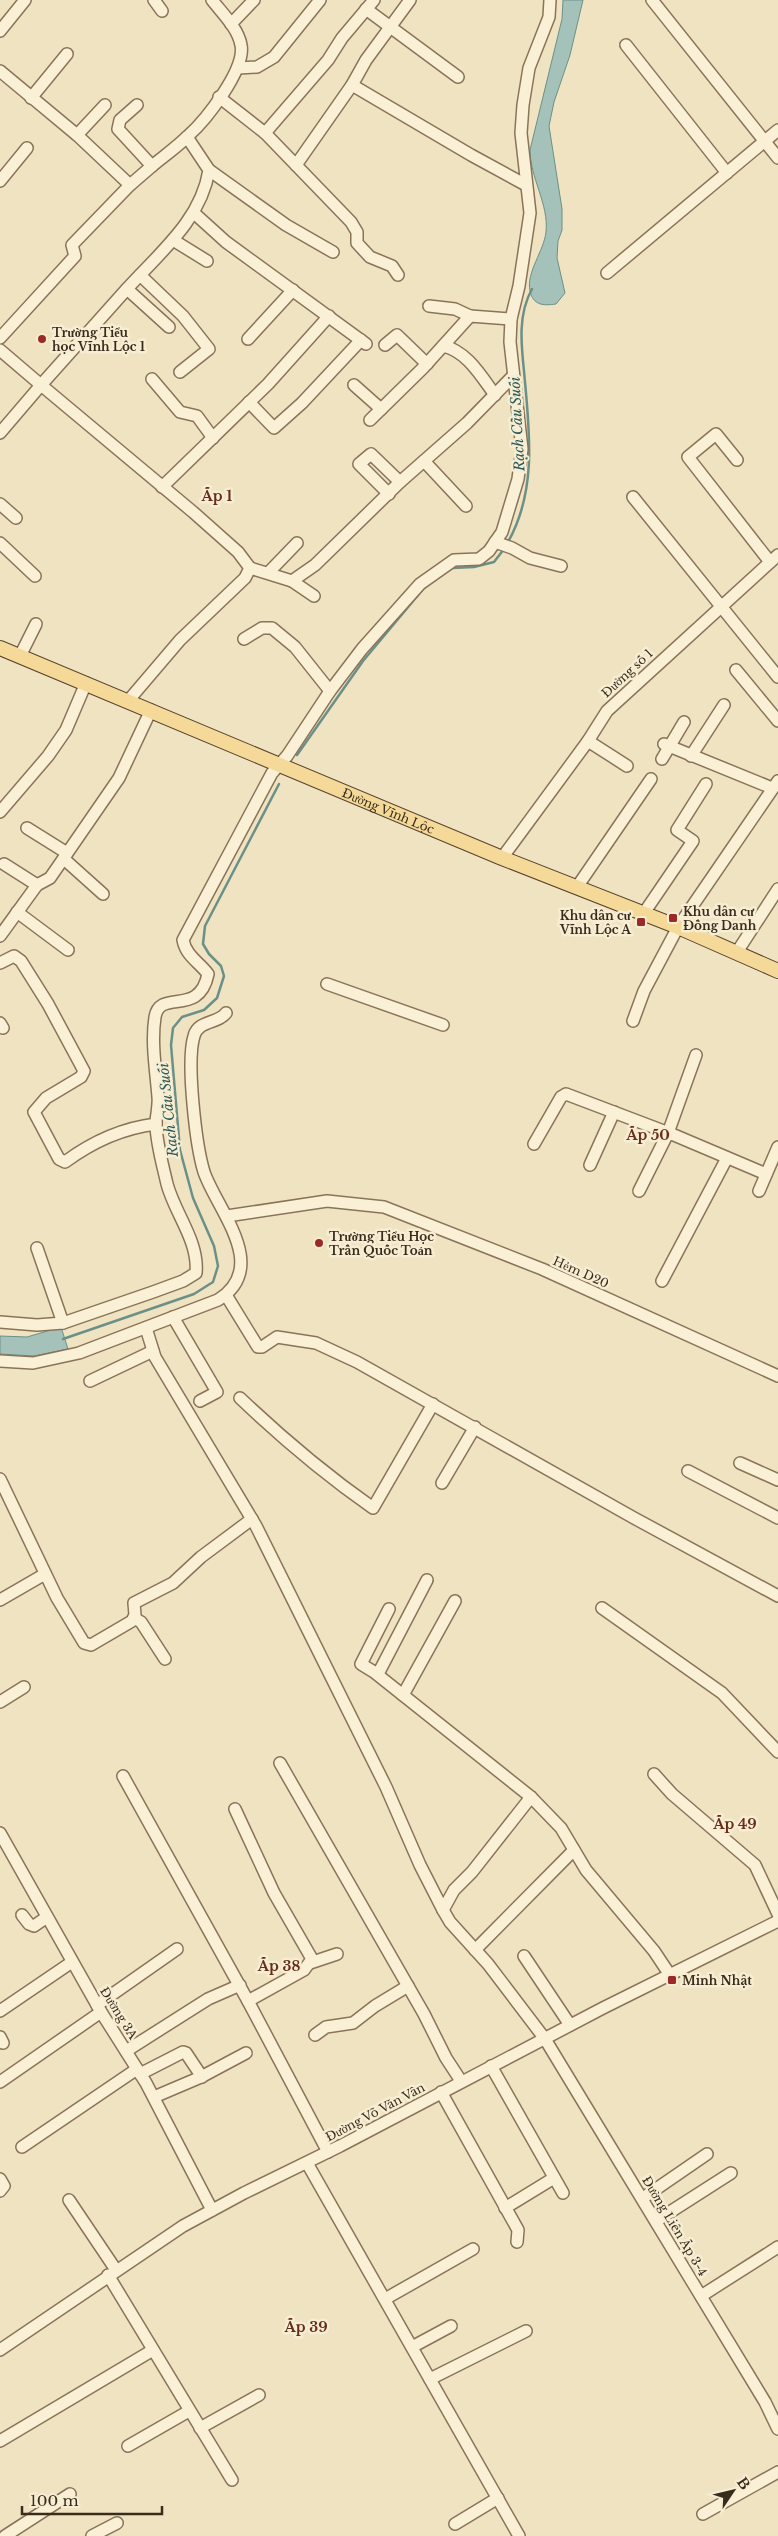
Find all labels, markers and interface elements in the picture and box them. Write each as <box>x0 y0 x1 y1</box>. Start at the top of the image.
place label: Trường Tiểu học Vĩnh Lộc 1 <box>52 325 145 354</box>
marker: Trường Tiểu học Vĩnh Lộc 1 <box>36 333 48 345</box>
water label: Rạch Cầu Suối <box>506 376 529 473</box>
district label: Ấp 1 <box>201 487 232 505</box>
street label: Đường số 1 <box>598 646 656 700</box>
street label: Đường Vĩnh Lộc <box>340 785 437 837</box>
place label: Khu dân cư Đồng Danh <box>683 904 757 933</box>
place label: Khu dân cư Vĩnh Lộc A <box>559 908 632 937</box>
marker: Khu dân cư Đồng Danh <box>667 912 679 924</box>
marker: Khu dân cư Vĩnh Lộc A <box>635 916 647 928</box>
water label: Rạch Cầu Suối <box>154 1062 182 1159</box>
district label: Ấp 50 <box>625 1126 670 1144</box>
place label: Trường Tiểu Học Trần Quốc Toản <box>329 1229 434 1258</box>
marker: Trường Tiểu Học Trần Quốc Toản <box>313 1237 325 1249</box>
street label: Hẻm D20 <box>551 1253 611 1291</box>
district label: Ấp 49 <box>712 1815 757 1833</box>
district label: Ấp 38 <box>257 1957 300 1975</box>
place label: Minh Nhật <box>682 1973 752 1988</box>
marker: Minh Nhật <box>666 1974 678 1986</box>
street label: Đường 3A <box>97 1984 141 2043</box>
street label: Đường Võ Văn Vân <box>323 2079 427 2145</box>
street label: Đường Liên Ấp 3-4 <box>639 2173 712 2279</box>
district label: Ấp 39 <box>283 2318 328 2336</box>
north arrow <box>708 2466 758 2516</box>
text: B <box>733 2474 754 2493</box>
scale bar <box>22 2484 162 2516</box>
text: 100 m <box>30 2491 79 2510</box>

